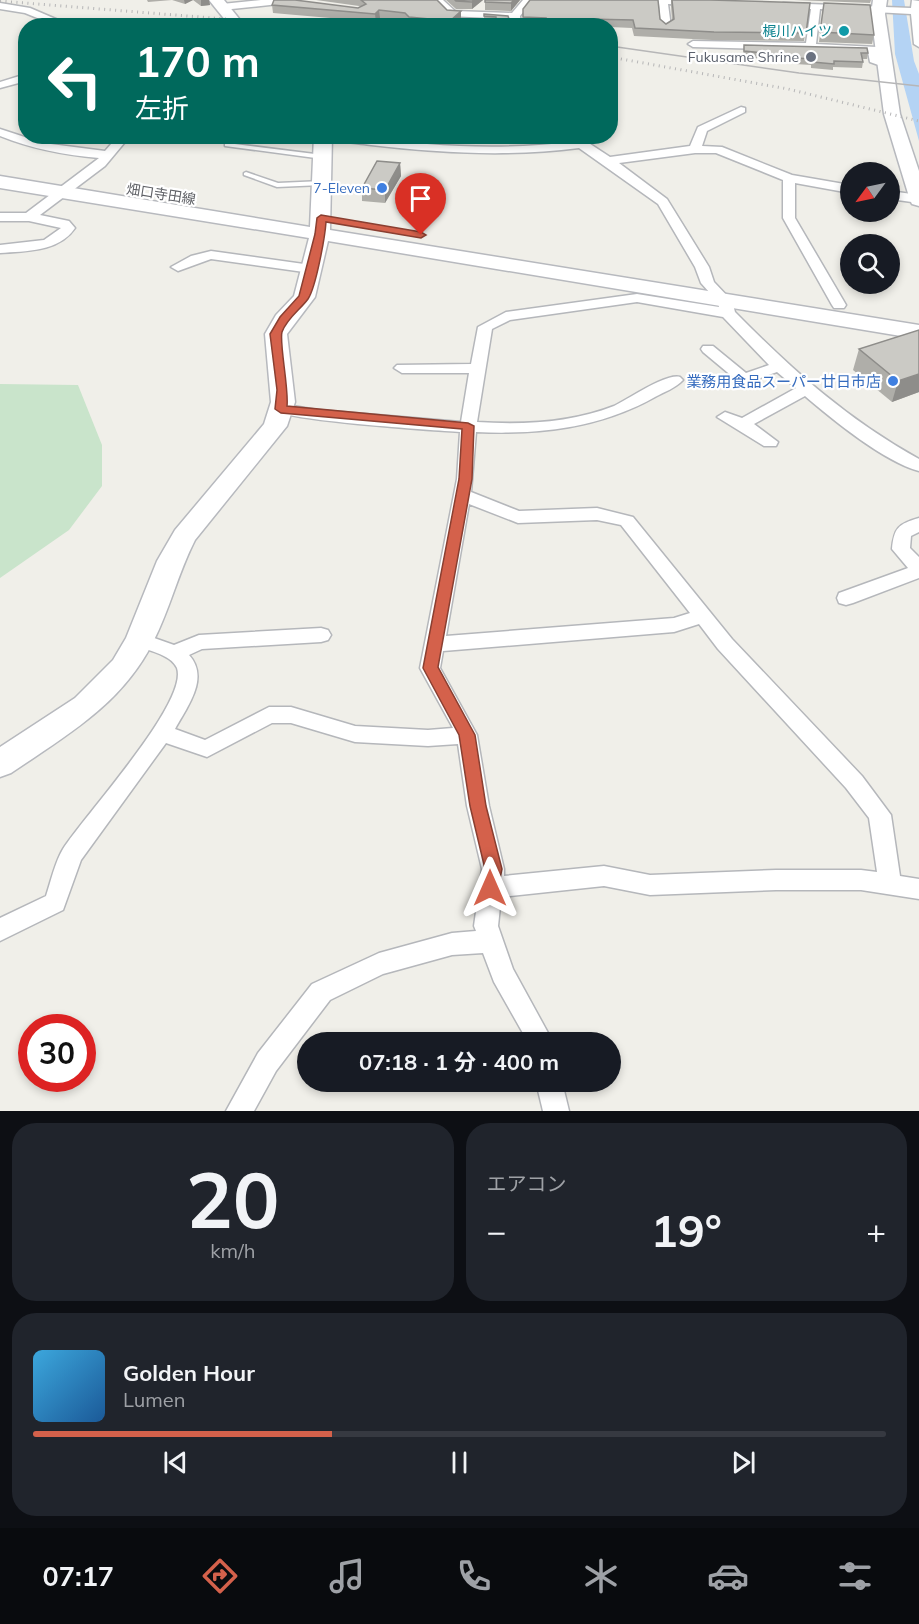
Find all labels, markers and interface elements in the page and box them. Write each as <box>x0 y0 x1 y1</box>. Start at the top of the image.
place label: 梶川ハイツ <box>762 22 832 40</box>
marker: 梶川ハイツ <box>837 24 851 38</box>
text: 170 m <box>135 35 260 88</box>
icon: left <box>36 42 114 120</box>
place label: Fukusame Shrine <box>688 48 799 66</box>
marker: Fukusame Shrine <box>804 50 818 64</box>
text: 左折 <box>135 91 189 125</box>
north arrow <box>840 162 900 222</box>
map controls <box>840 162 900 294</box>
pin <box>395 173 446 235</box>
place label: 7-Eleven <box>313 179 370 197</box>
street label: 畑口寺田線 <box>125 180 197 208</box>
marker: 7-Eleven <box>375 181 389 195</box>
icon: arrive <box>404 182 437 215</box>
button: search <box>840 234 900 294</box>
place label: 業務用食品スーパー廿日市店 <box>686 372 881 391</box>
marker: 業務用食品スーパー廿日市店 <box>886 374 900 388</box>
position arrow <box>458 856 522 920</box>
speed limit sign: 30 <box>18 1014 96 1092</box>
text: 07:18 · 1 分 · 400 m <box>359 1048 559 1076</box>
text: 20 <box>186 1150 280 1248</box>
text: エアコン <box>487 1171 567 1196</box>
text: 19° <box>651 1202 722 1258</box>
text: − <box>487 1210 506 1251</box>
text: + <box>866 1210 886 1251</box>
text: km/h <box>210 1238 255 1263</box>
text: Golden Hour <box>123 1359 255 1387</box>
text: Lumen <box>123 1387 185 1412</box>
icon: previous <box>159 1446 192 1479</box>
icon: pause <box>443 1446 476 1479</box>
icon: next <box>727 1446 760 1479</box>
icon: directions <box>199 1555 241 1597</box>
icon: music <box>326 1555 368 1597</box>
icon: phone <box>453 1555 495 1597</box>
icon: climate <box>580 1555 622 1597</box>
icon: car <box>707 1555 749 1597</box>
icon: filters <box>834 1555 876 1597</box>
text: 07:17 <box>43 1559 114 1593</box>

